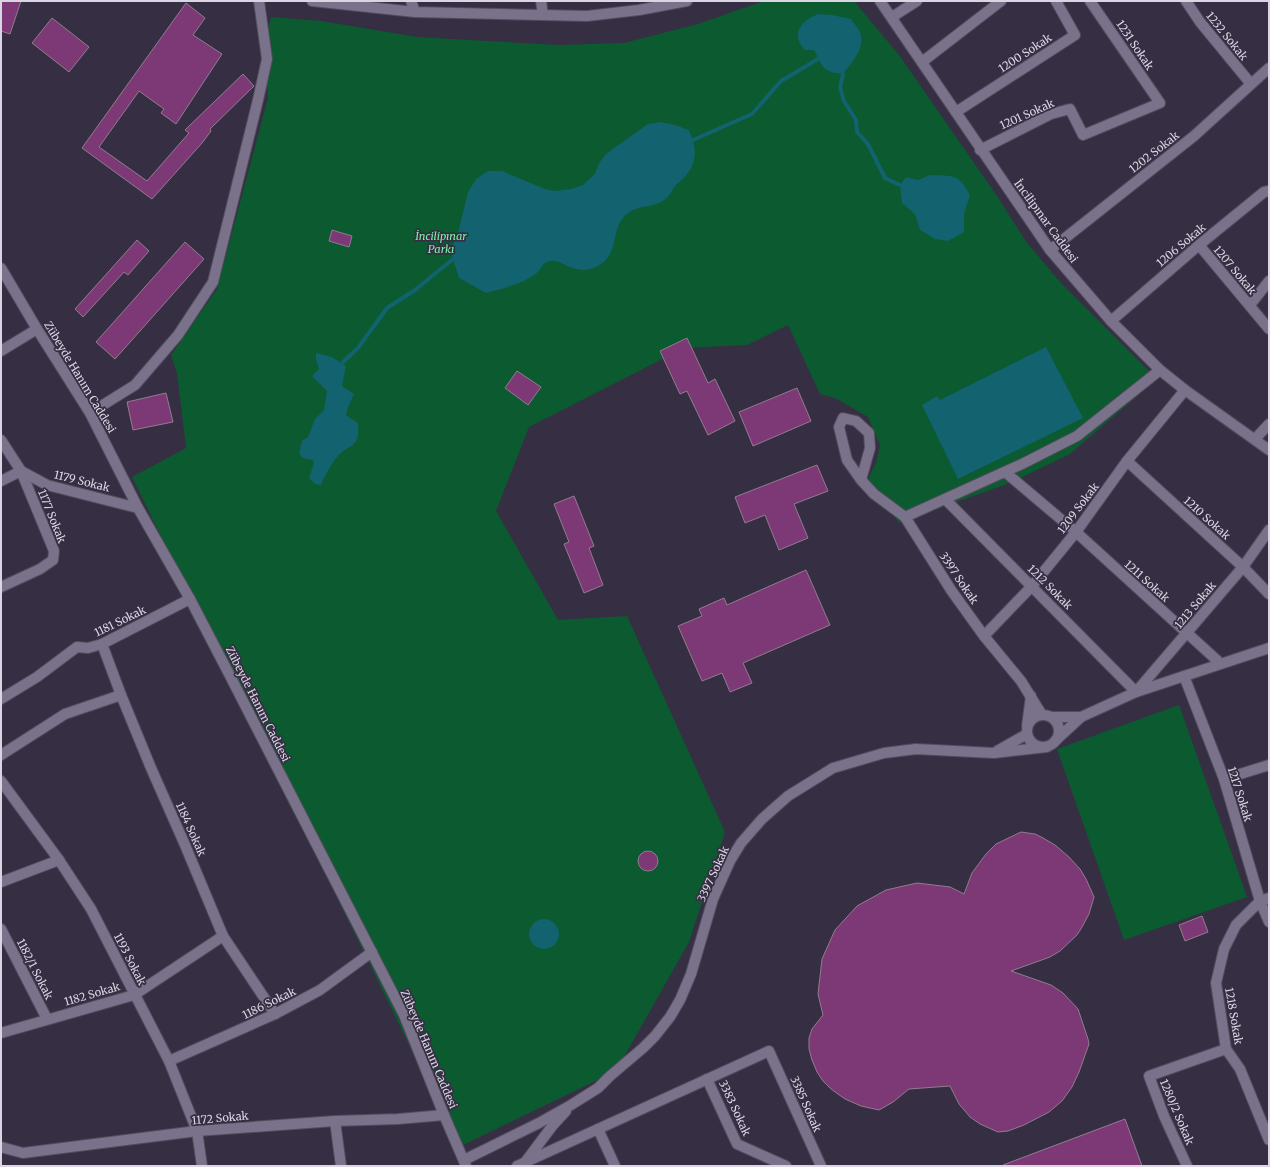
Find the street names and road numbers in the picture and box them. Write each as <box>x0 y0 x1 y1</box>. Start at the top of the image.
street label: 1232 Sokak <box>1203 9 1251 63</box>
street label: 1231 Sokak <box>1113 17 1157 73</box>
street label: 1200 Sokak <box>996 31 1054 75</box>
street label: 1201 Sokak <box>998 96 1056 132</box>
street label: 1202 Sokak <box>1126 128 1182 176</box>
street label: İncilipınar Caddesi <box>1011 177 1081 266</box>
street label: 1206 Sokak <box>1153 220 1209 270</box>
street label: 1207 Sokak <box>1210 243 1260 297</box>
street label: Zübeyde Hanım Caddesi <box>41 319 119 436</box>
street label: 1179 Sokak <box>53 467 111 495</box>
street label: 1209 Sokak <box>1054 480 1102 536</box>
street label: 1177 Sokak <box>35 487 69 545</box>
street label: 1210 Sokak <box>1181 493 1233 543</box>
street label: 3397 Sokak <box>936 549 982 607</box>
street label: 1211 Sokak <box>1122 557 1173 605</box>
street label: 1212 Sokak <box>1025 562 1075 612</box>
street label: 1213 Sokak <box>1171 579 1219 631</box>
street label: 1181 Sokak <box>92 602 148 640</box>
street label: Zübeyde Hanım Caddesi <box>223 644 293 765</box>
street label: 1217 Sokak <box>1225 765 1255 823</box>
street label: 1184 Sokak <box>173 800 209 858</box>
street label: 3397 Sokak <box>694 844 732 904</box>
street label: 1193 Sokak <box>111 930 149 988</box>
street label: 1182/1 Sokak <box>14 936 56 1002</box>
street label: 1182 Sokak <box>62 979 122 1009</box>
street label: 1186 Sokak <box>240 984 298 1022</box>
street label: 1218 Sokak <box>1222 986 1246 1046</box>
street label: Zübeyde Hanım Caddesi <box>398 987 461 1111</box>
street label: 3385 Sokak <box>787 1074 825 1134</box>
street label: 1280/2 Sokak <box>1157 1077 1197 1147</box>
street label: 3383 Sokak <box>716 1078 754 1138</box>
street label: 1172 Sokak <box>191 1109 249 1127</box>

